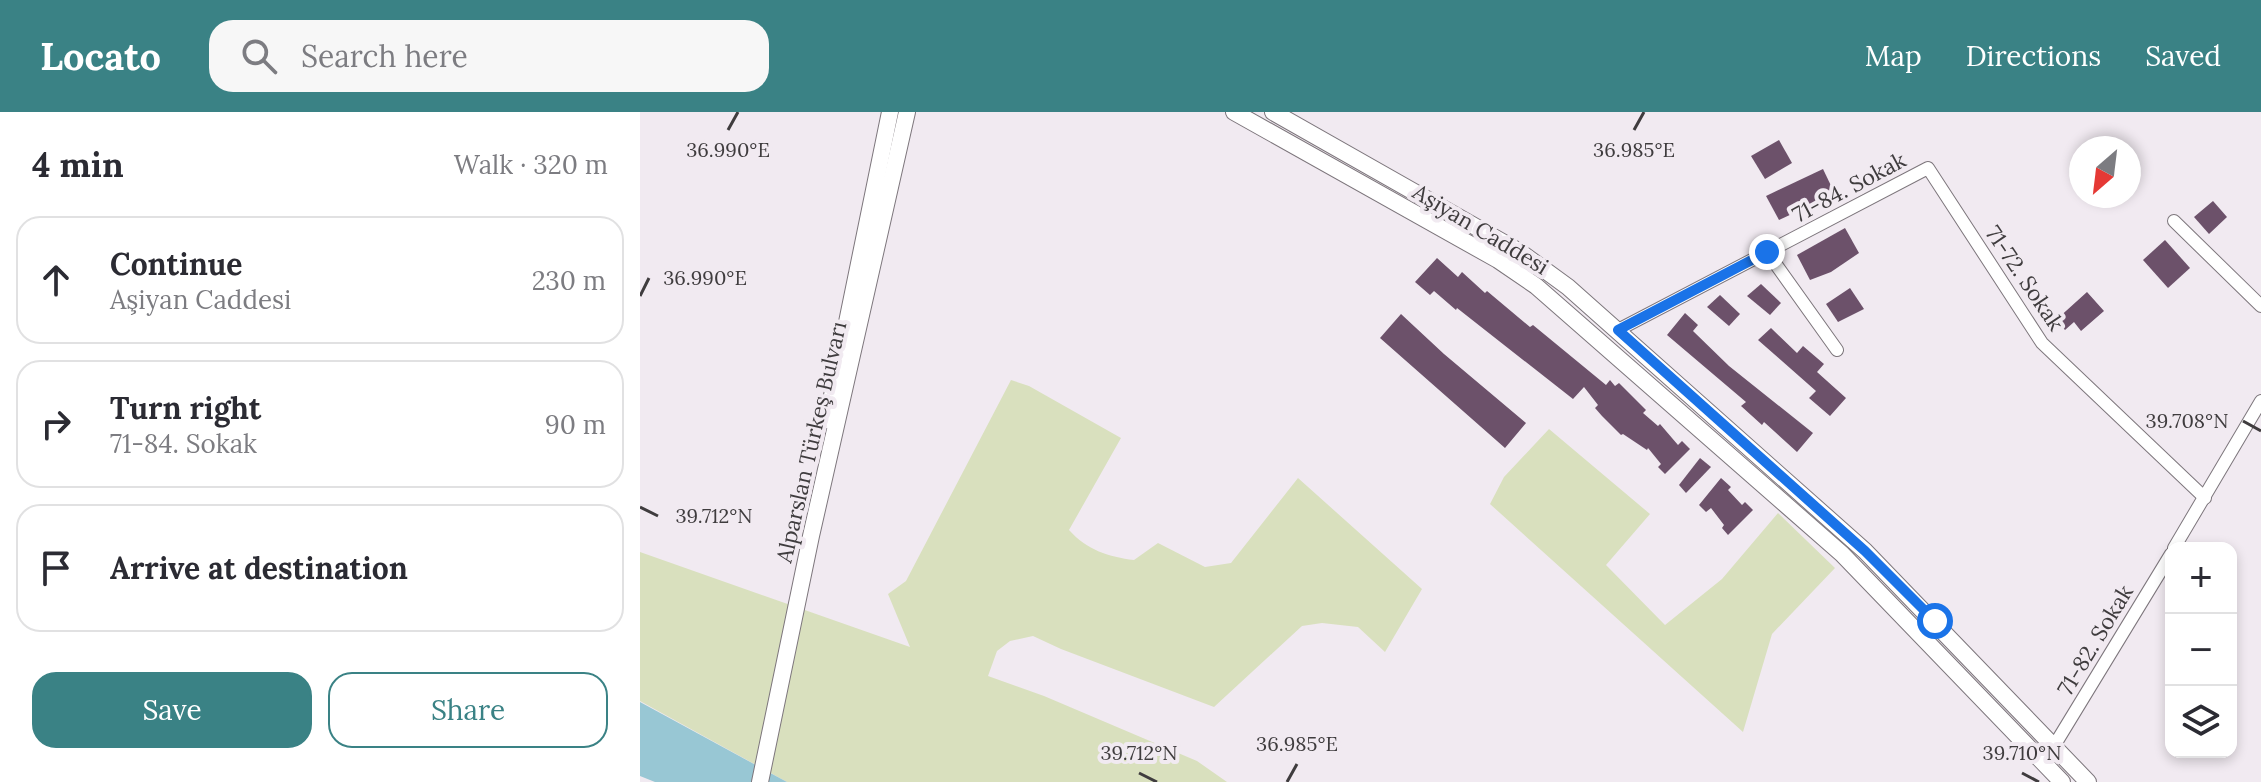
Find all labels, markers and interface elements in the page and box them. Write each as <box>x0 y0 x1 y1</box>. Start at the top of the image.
search box <box>209 20 769 92</box>
text: Locato <box>40 32 161 80</box>
icon: search <box>237 34 281 78</box>
text: Search here <box>301 37 468 75</box>
text: Map <box>1865 38 1922 74</box>
text: Directions <box>1966 38 2101 74</box>
text: Saved <box>2145 38 2221 74</box>
north arrow <box>2069 136 2141 208</box>
text: 36.990°E <box>686 137 770 162</box>
text: 36.985°E <box>1593 137 1675 162</box>
text: 4 min <box>32 143 124 186</box>
street label: 71-84. Sokak <box>1787 145 1911 229</box>
text: Walk · 320 m <box>454 148 608 181</box>
street label: Aşiyan Caddesi <box>1407 177 1554 281</box>
street label: 71-72. Sokak <box>1980 220 2070 336</box>
route end <box>1749 234 1785 270</box>
text: Continue <box>110 245 242 283</box>
icon: ahead <box>34 258 78 302</box>
text: 230 m <box>532 264 606 297</box>
text: 36.990°E <box>663 265 747 290</box>
text: Aşiyan Caddesi <box>110 283 291 316</box>
street label: Alparslan Türkeş Bulvarı <box>769 319 852 566</box>
text: Turn right <box>110 389 261 427</box>
icon: right <box>34 402 78 446</box>
text: 90 m <box>545 408 606 441</box>
text: 39.708°N <box>2146 408 2228 433</box>
text: 71-84. Sokak <box>110 427 257 460</box>
text: 39.712°N <box>675 503 753 528</box>
map controls <box>2165 542 2237 758</box>
button: + <box>2165 542 2237 614</box>
icon: arrive <box>34 546 78 590</box>
text: Arrive at destination <box>110 549 408 587</box>
street label: 71-82. Sokak <box>2051 579 2139 701</box>
route start <box>1917 603 1953 639</box>
button: − <box>2165 614 2237 686</box>
button: Save <box>32 672 312 748</box>
button: Share <box>328 672 608 748</box>
button: layers <box>2165 686 2237 758</box>
text: 36.985°E <box>1256 731 1338 756</box>
text: 39.712°N <box>1100 740 1178 765</box>
text: 39.710°N <box>1983 740 2061 765</box>

